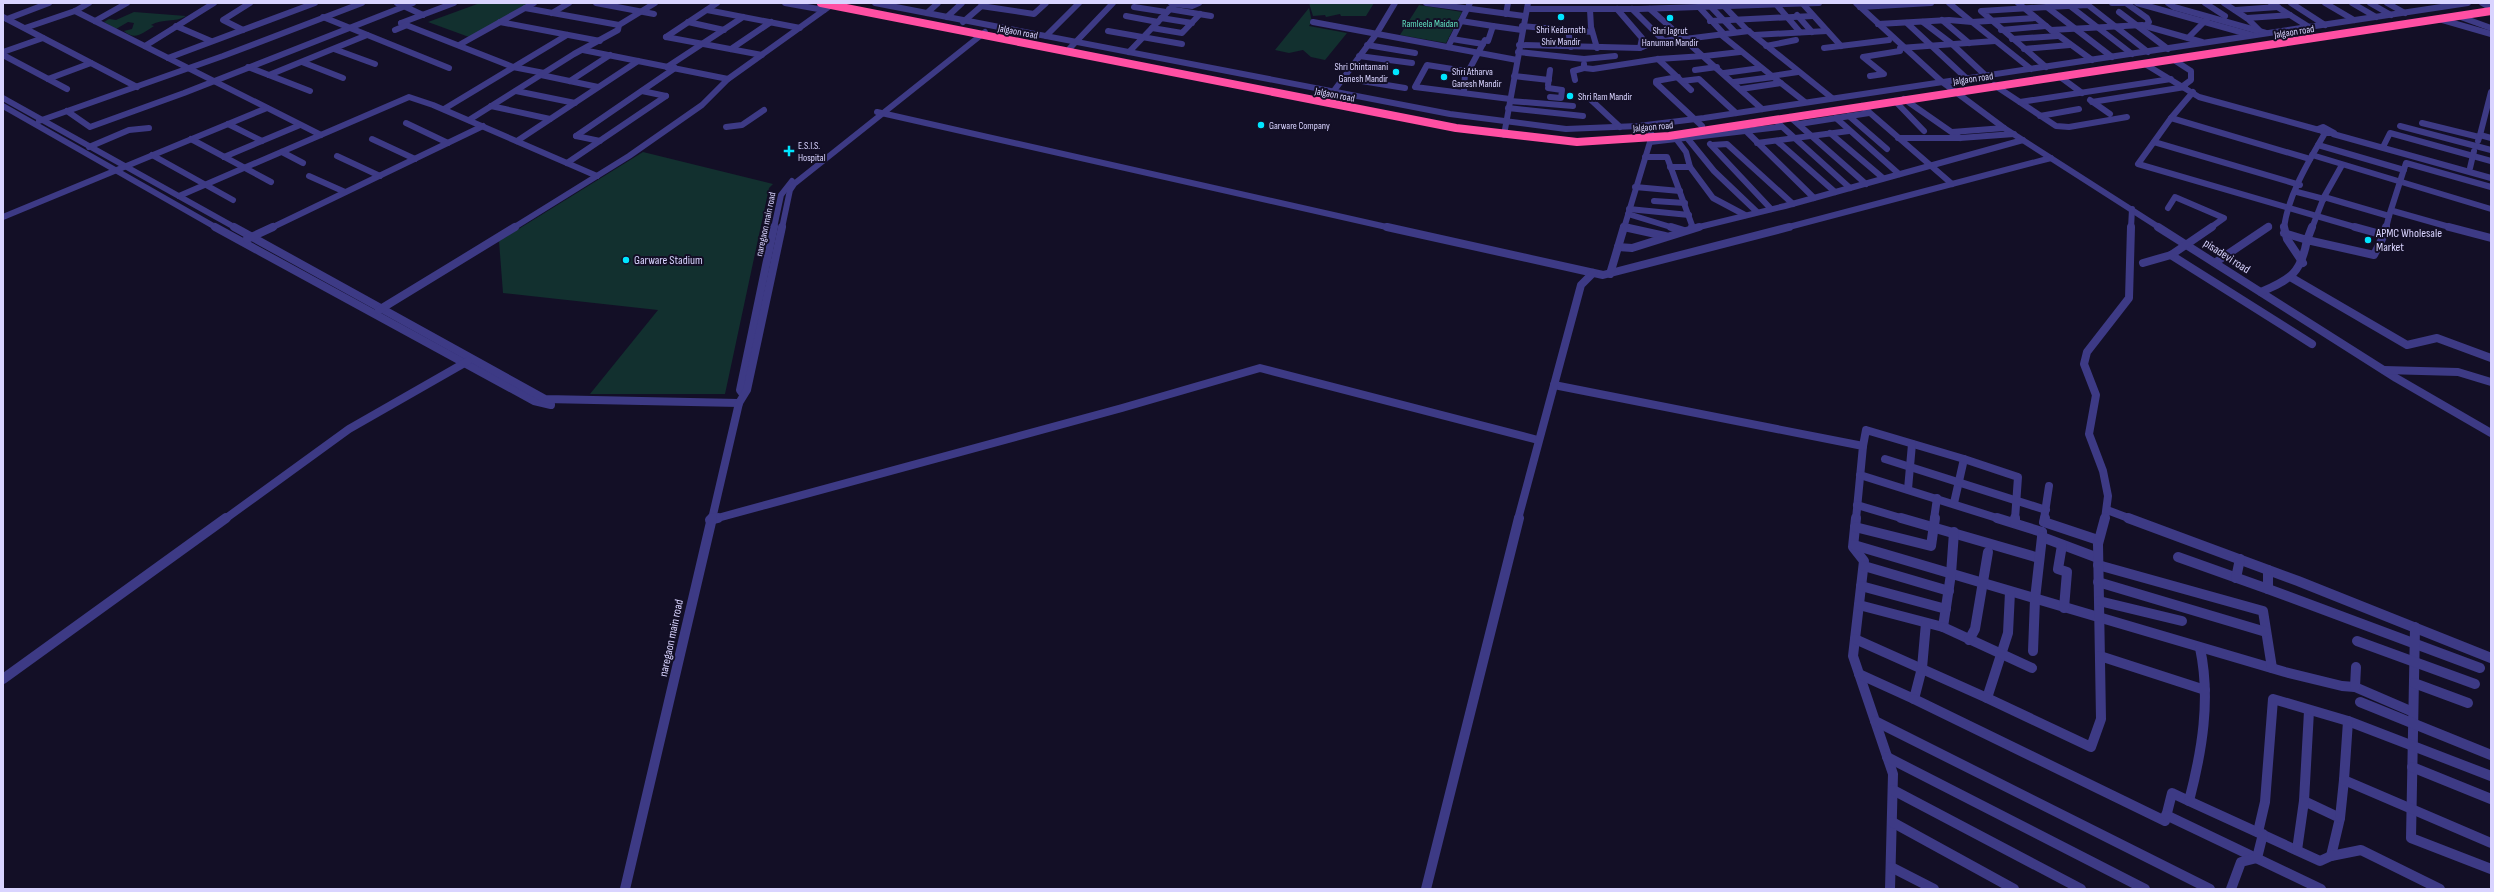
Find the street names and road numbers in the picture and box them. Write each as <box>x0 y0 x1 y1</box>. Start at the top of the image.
street label: Jalgaon road <box>996 22 1039 42</box>
street label: Jalgaon road <box>2272 23 2315 41</box>
street label: Jalgaon road <box>1951 70 1994 88</box>
street label: Jalgaon road <box>1313 85 1356 105</box>
street label: Jalgaon road <box>1631 119 1674 135</box>
street label: naregaon main road <box>753 191 779 257</box>
street label: pisadevi road <box>2201 236 2253 277</box>
street label: naregaon main road <box>656 598 687 678</box>

